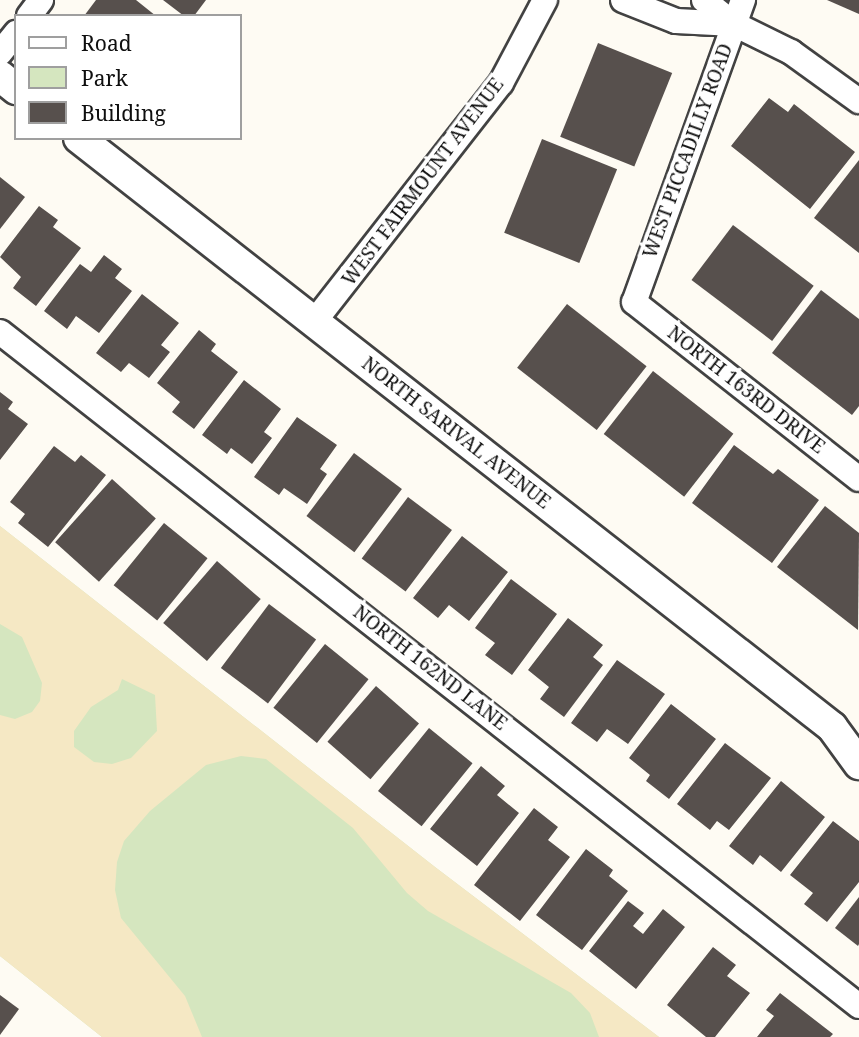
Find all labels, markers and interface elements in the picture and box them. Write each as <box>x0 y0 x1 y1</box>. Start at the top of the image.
legend <box>14 14 242 140</box>
text: Road <box>81 29 132 57</box>
street label: WEST PICCADILLY ROAD <box>639 41 737 261</box>
text: Park <box>81 64 128 92</box>
street label: WEST FAIRMOUNT AVENUE <box>337 74 509 290</box>
text: Building <box>81 99 166 127</box>
street label: NORTH 163RD DRIVE <box>663 322 829 458</box>
street label: NORTH SARIVAL AVENUE <box>357 352 555 514</box>
street label: NORTH 162ND LANE <box>349 601 511 735</box>

